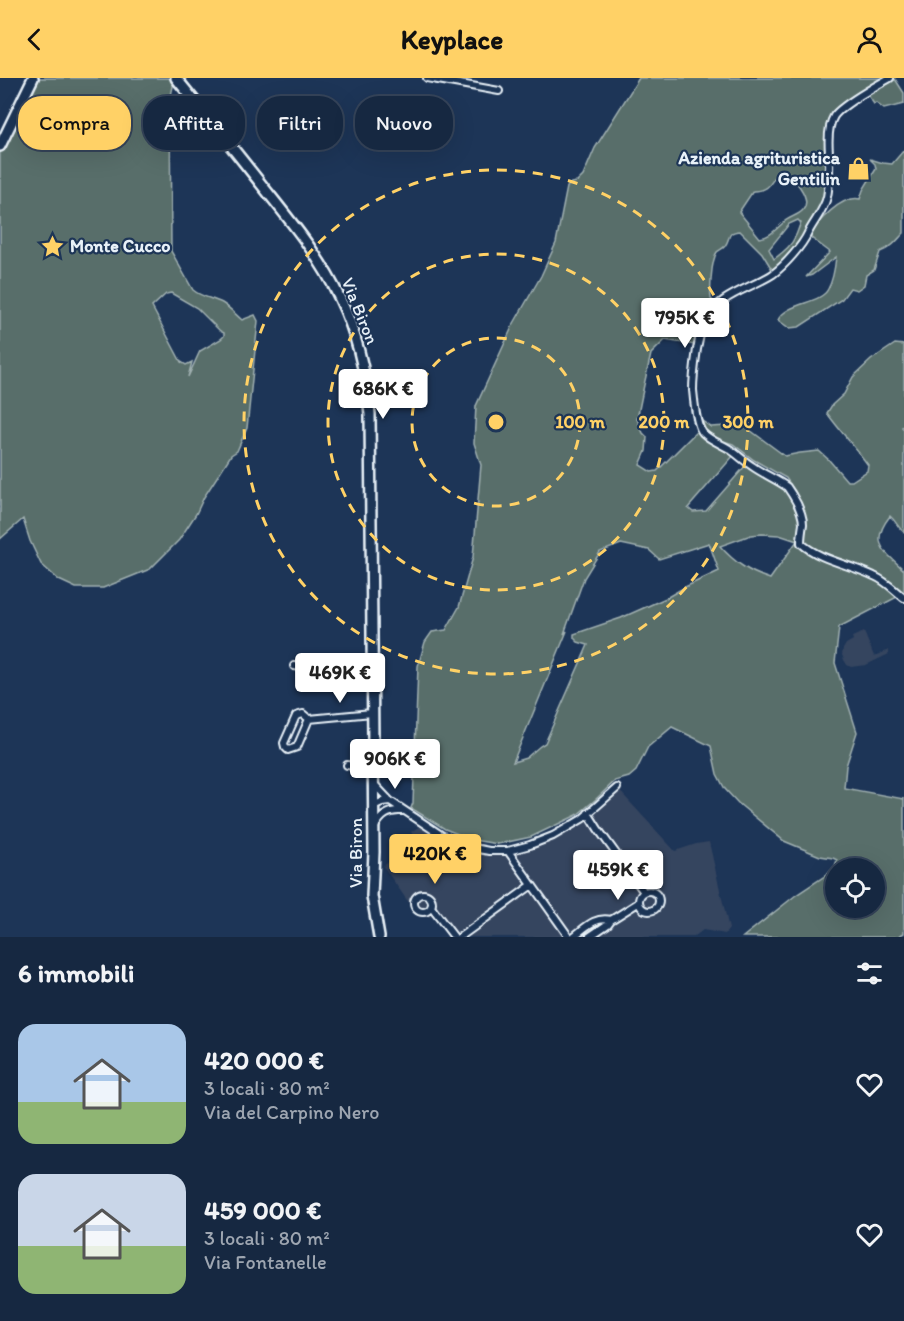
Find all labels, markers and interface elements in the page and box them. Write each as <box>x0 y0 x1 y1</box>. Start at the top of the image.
icon: back <box>18 23 51 56</box>
text: Keyplace <box>401 23 503 56</box>
icon: person <box>853 23 886 56</box>
chip: Compra <box>18 96 131 150</box>
chip: Affitta <box>143 96 245 150</box>
chip: Filtri <box>257 96 343 150</box>
chip: Nuovo <box>355 96 453 150</box>
place label: Azienda agrituristica Gentilin <box>677 147 841 190</box>
shop icon: Azienda agrituristica Gentilin <box>845 155 871 181</box>
place icon: Monte Cucco <box>39 233 65 259</box>
place label: Monte Cucco <box>70 235 171 257</box>
street label: Via Biron <box>337 274 383 348</box>
pin: 795K € <box>636 298 734 349</box>
text: 795K € <box>655 305 715 329</box>
pin: 686K € <box>334 369 432 420</box>
text: 686K € <box>353 376 413 400</box>
text: 100 m <box>555 411 606 433</box>
text: 200 m <box>639 411 690 433</box>
text: 300 m <box>722 411 774 433</box>
centre of rings <box>486 412 506 432</box>
pin: 469K € <box>291 653 389 704</box>
text: 469K € <box>309 660 371 684</box>
pin: 906K € <box>346 739 444 790</box>
text: 906K € <box>364 746 426 770</box>
street label: Via Biron <box>345 818 367 888</box>
pin: 420K € <box>386 834 484 885</box>
text: 420K € <box>403 841 467 865</box>
pin: 459K € <box>569 850 667 901</box>
text: 459K € <box>587 857 649 881</box>
map controls <box>825 858 885 918</box>
button: locate <box>825 858 885 918</box>
text: 6 immobili <box>18 957 134 989</box>
icon: filters <box>853 957 886 990</box>
text: 420 000 € <box>204 1044 324 1076</box>
icon: home <box>66 1048 138 1120</box>
icon: heart <box>853 1068 886 1101</box>
text: 3 locali · 80 m² <box>204 1076 330 1100</box>
text: Via del Carpino Nero <box>204 1100 379 1124</box>
text: 459 000 € <box>204 1194 321 1226</box>
icon: home <box>66 1198 138 1270</box>
icon: heart <box>853 1218 886 1251</box>
text: 3 locali · 80 m² <box>204 1226 330 1250</box>
text: Via Fontanelle <box>204 1250 327 1274</box>

